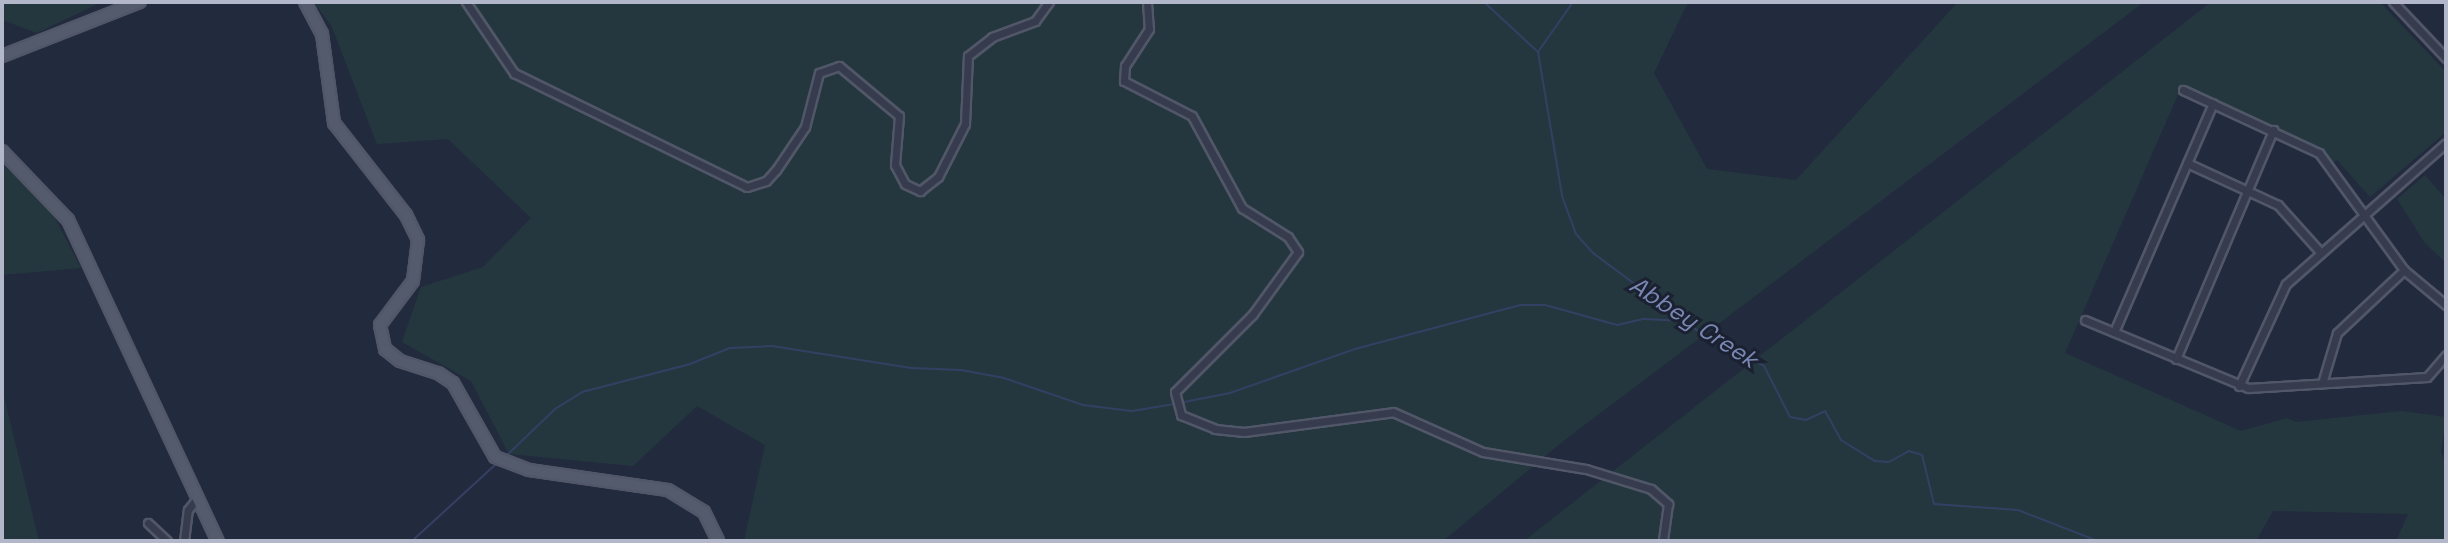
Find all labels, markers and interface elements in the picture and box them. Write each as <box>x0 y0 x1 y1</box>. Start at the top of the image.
water label: Abbey Creek <box>1625 270 1763 374</box>

